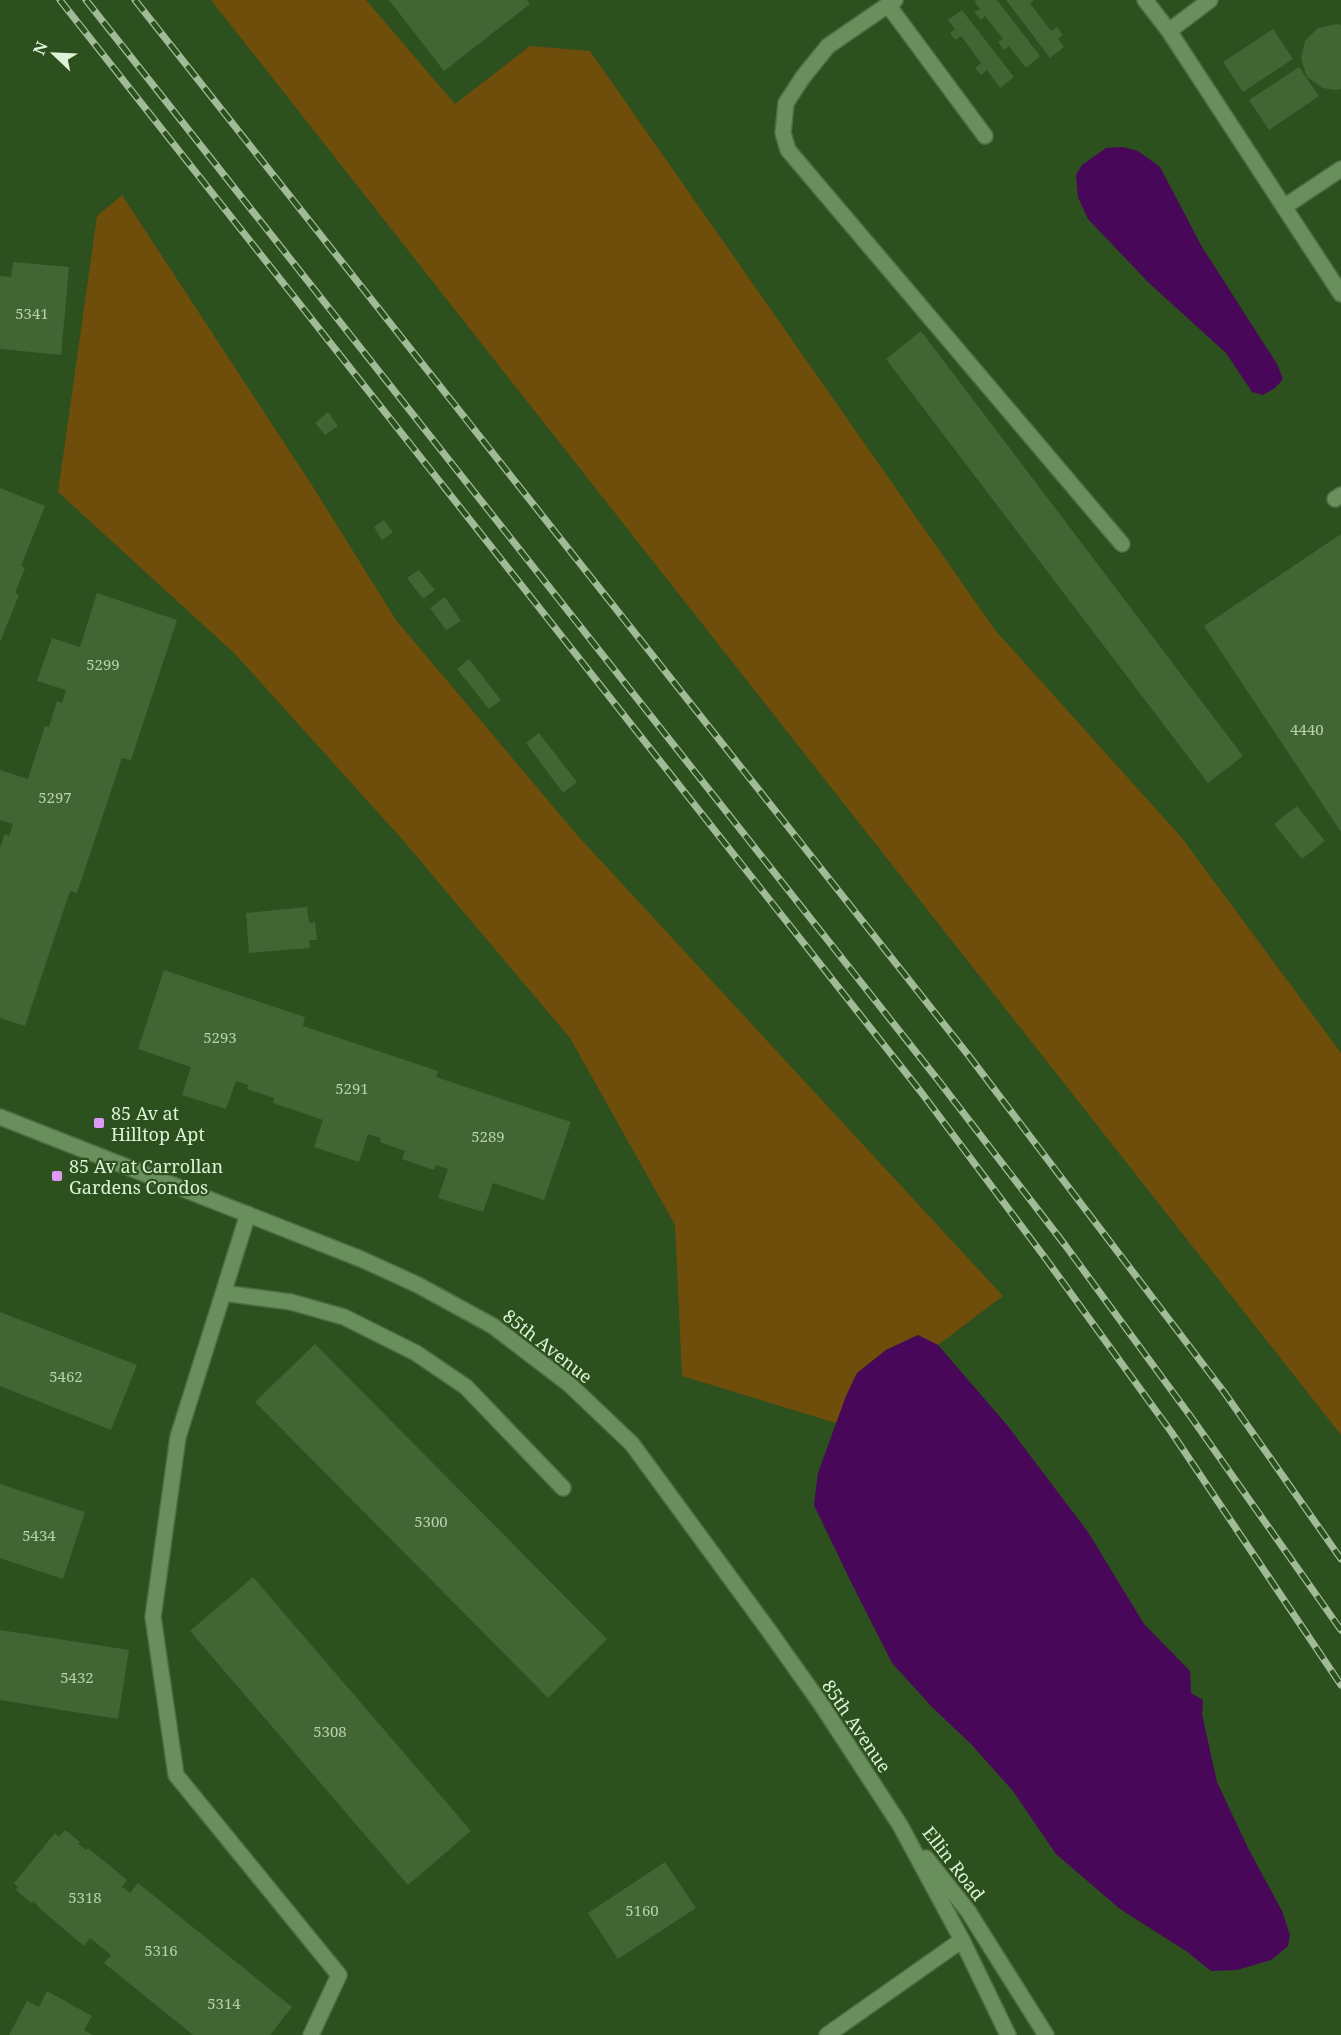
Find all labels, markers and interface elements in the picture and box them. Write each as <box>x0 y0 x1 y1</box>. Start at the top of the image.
north arrow <box>24 24 84 84</box>
text: N <box>28 38 53 58</box>
house number: 5341 <box>15 303 49 323</box>
house number: 5299 <box>86 654 120 674</box>
house number: 4440 <box>1290 719 1324 739</box>
house number: 5297 <box>38 787 72 807</box>
house number: 5293 <box>203 1027 237 1047</box>
house number: 5291 <box>335 1078 369 1098</box>
place label: 85 Av at Hilltop Apt <box>111 1101 205 1146</box>
marker: 85 Av at Hilltop Apt <box>92 1116 106 1130</box>
house number: 5289 <box>471 1126 505 1146</box>
place label: 85 Av at Carrollan Gardens Condos <box>69 1154 223 1199</box>
marker: 85 Av at Carrollan Gardens Condos <box>50 1169 64 1183</box>
street label: 85th Avenue <box>498 1304 598 1388</box>
house number: 5462 <box>49 1366 83 1386</box>
house number: 5300 <box>414 1511 448 1531</box>
house number: 5434 <box>22 1525 56 1545</box>
house number: 5432 <box>60 1667 94 1687</box>
street label: 85th Avenue <box>817 1675 897 1777</box>
house number: 5308 <box>313 1721 347 1741</box>
street label: Ellin Road <box>918 1821 990 1905</box>
house number: 5318 <box>68 1887 102 1907</box>
house number: 5160 <box>625 1900 659 1920</box>
house number: 5316 <box>144 1940 178 1960</box>
house number: 5314 <box>207 1993 241 2013</box>

